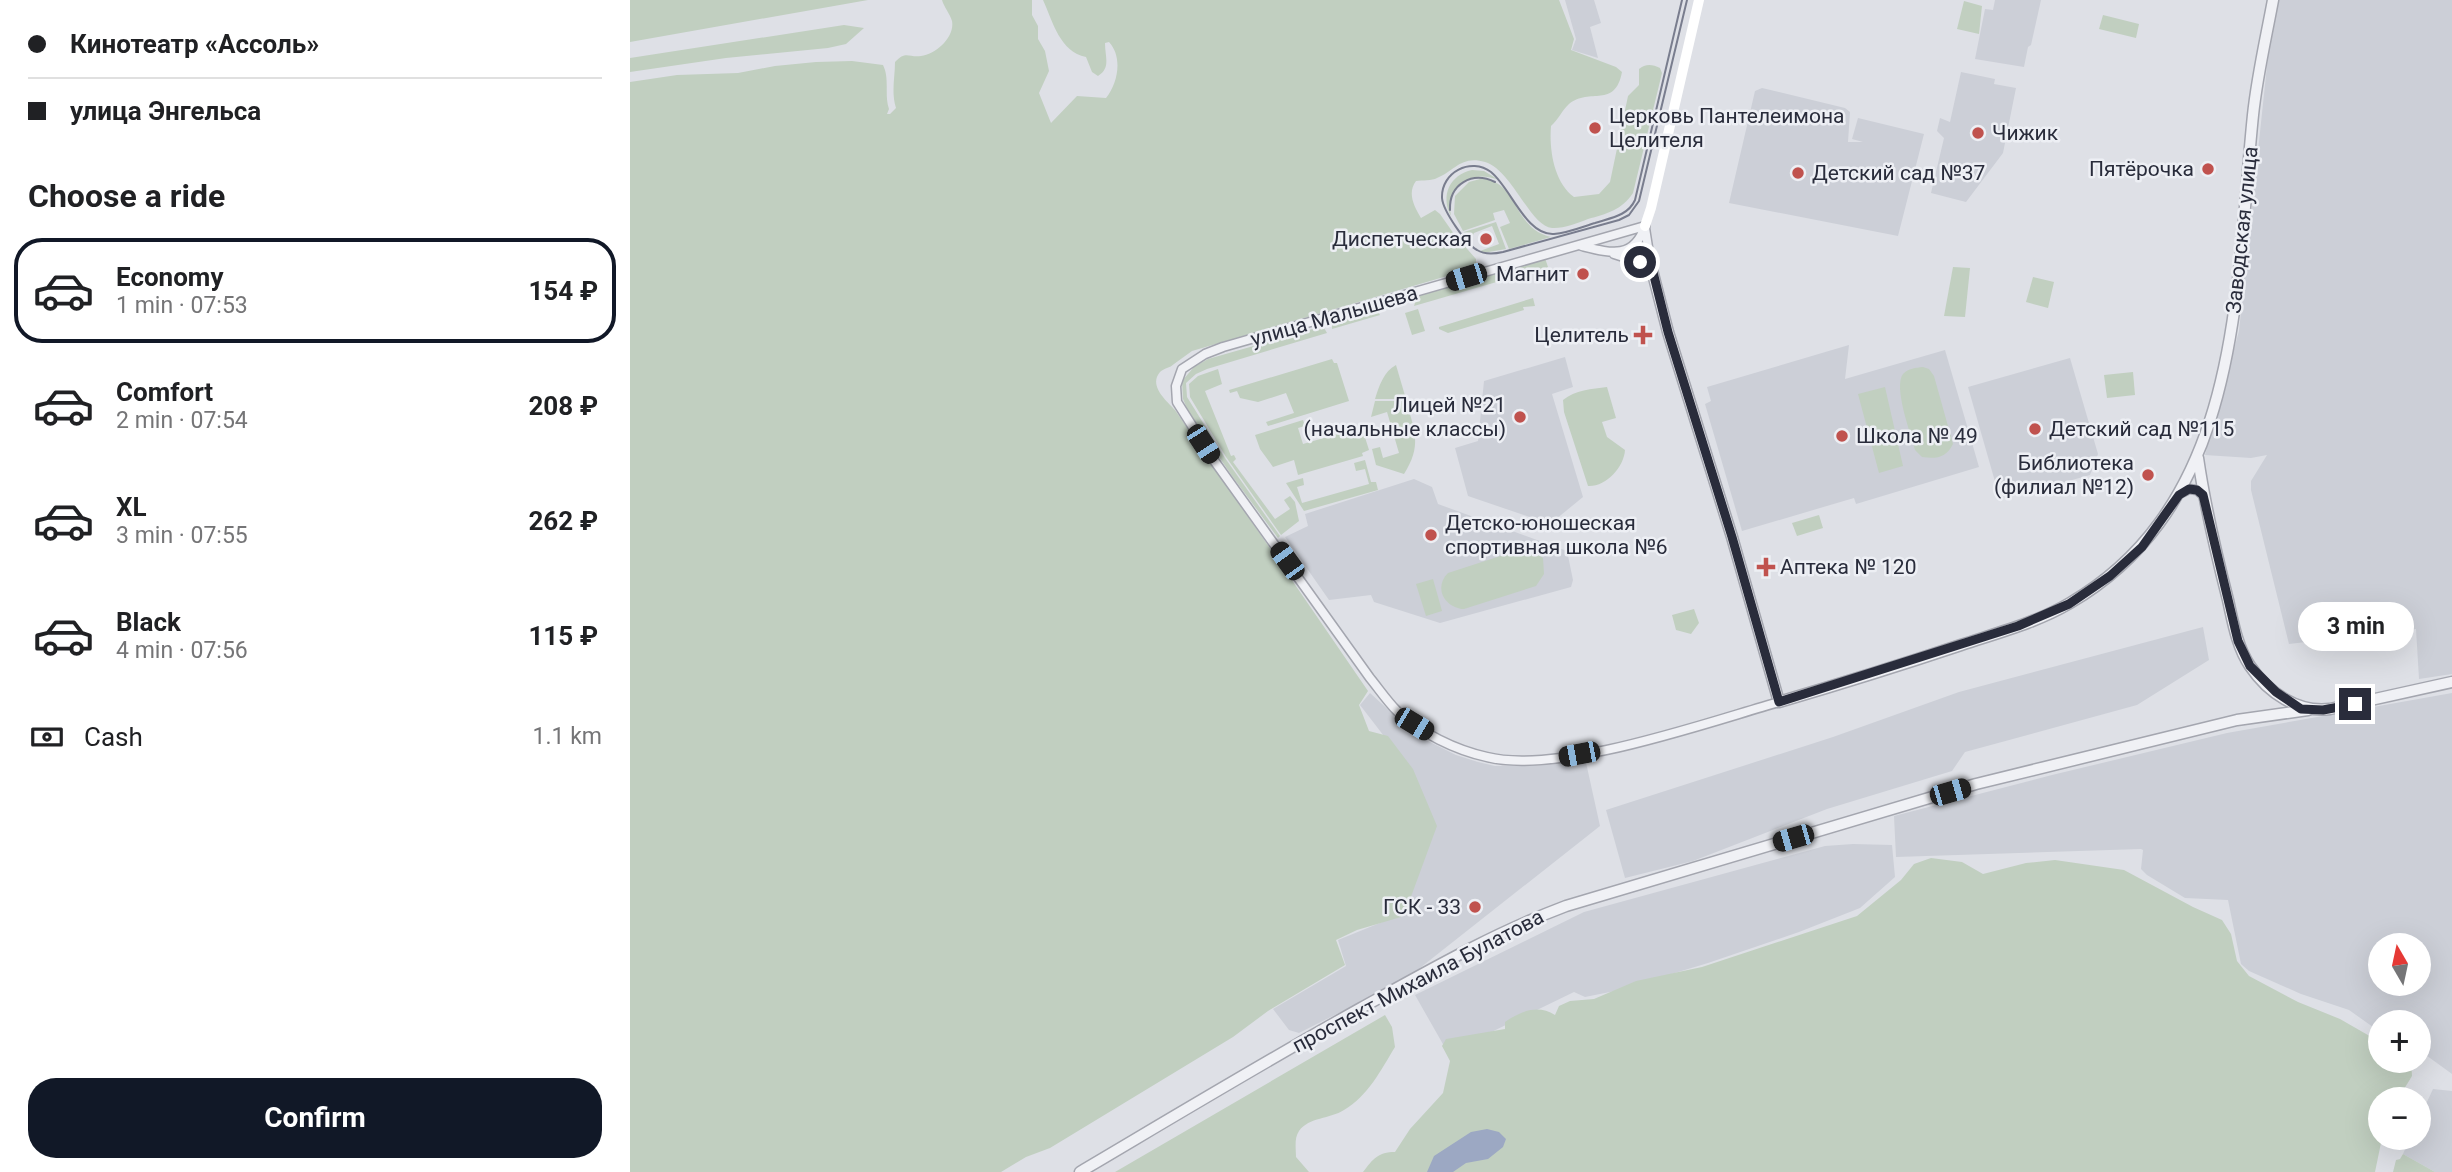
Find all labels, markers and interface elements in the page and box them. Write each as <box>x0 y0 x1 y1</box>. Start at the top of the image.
text: Кинотеатр «Ассоль» <box>70 29 319 59</box>
text: улица Энгельса <box>70 96 261 126</box>
place label: Церковь Пантелеимона Целителя <box>1609 104 1844 152</box>
marker: Церковь Пантелеимона Целителя <box>1587 120 1603 136</box>
place label: Чижик <box>1992 121 2059 145</box>
marker: Чижик <box>1970 125 1986 141</box>
street label: Заводская улица <box>2221 145 2263 315</box>
place label: Пятёрочка <box>2089 157 2194 181</box>
place label: Детский сад №37 <box>1812 161 1985 185</box>
marker: Пятёрочка <box>2200 161 2216 177</box>
marker: Детский сад №37 <box>1790 165 1806 181</box>
text: Choose a ride <box>28 177 225 215</box>
place label: Диспетческая <box>1332 227 1472 251</box>
marker: Диспетческая <box>1478 231 1494 247</box>
route start <box>1624 246 1656 278</box>
icon: car <box>32 259 95 322</box>
car <box>1443 261 1490 293</box>
text: Economy <box>116 262 223 292</box>
place label: Магнит <box>1496 262 1569 286</box>
marker: Магнит <box>1575 266 1591 282</box>
text: 154 ₽ <box>528 276 598 306</box>
street label: улица Малышева <box>1248 281 1420 351</box>
text: 1 min · 07:53 <box>116 292 248 319</box>
place label: Целитель <box>1534 323 1629 347</box>
marker: Целитель <box>1635 327 1651 343</box>
icon: car <box>32 374 95 437</box>
text: Comfort <box>116 377 213 407</box>
text: 208 ₽ <box>528 391 598 421</box>
place label: Лицей №21 (начальные классы) <box>1304 393 1506 441</box>
text: 2 min · 07:54 <box>116 407 248 434</box>
marker: Лицей №21 (начальные классы) <box>1512 409 1528 425</box>
place label: Детский сад №115 <box>2049 417 2234 441</box>
car <box>1183 421 1224 467</box>
marker: Детский сад №115 <box>2027 421 2043 437</box>
place label: Школа № 49 <box>1856 424 1978 448</box>
marker: Школа № 49 <box>1834 428 1850 444</box>
place label: Библиотека (филиал №12) <box>1994 451 2134 499</box>
marker: Библиотека (филиал №12) <box>2140 467 2156 483</box>
icon: car <box>32 489 95 552</box>
text: XL <box>116 492 147 522</box>
text: 262 ₽ <box>528 506 598 536</box>
place label: Детско-юношеская спортивная школа №6 <box>1445 511 1668 559</box>
text: 3 min · 07:55 <box>116 522 248 549</box>
marker: Детско-юношеская спортивная школа №6 <box>1423 527 1439 543</box>
car <box>1267 538 1308 584</box>
place label: Аптека № 120 <box>1780 555 1916 579</box>
marker: Аптека № 120 <box>1758 559 1774 575</box>
callout: 3 min <box>2297 602 2413 652</box>
icon: car <box>32 604 95 667</box>
text: Black <box>116 607 181 637</box>
text: 3 min <box>2327 613 2385 640</box>
text: 115 ₽ <box>528 621 598 651</box>
text: 4 min · 07:56 <box>116 637 248 664</box>
route end <box>2339 688 2371 720</box>
car <box>1391 704 1438 744</box>
icon: cash <box>28 718 66 756</box>
text: Cash <box>84 722 143 752</box>
text: 1.1 km <box>533 723 602 750</box>
car <box>1557 740 1602 768</box>
car <box>1927 776 1974 808</box>
car <box>1770 822 1817 854</box>
place label: ГСК - 33 <box>1383 895 1461 919</box>
marker: ГСК - 33 <box>1467 899 1483 915</box>
street label: проспект Михаила Булатова <box>1288 904 1548 1058</box>
north arrow <box>2368 933 2431 996</box>
map controls <box>2368 933 2431 1150</box>
button: + <box>2368 1010 2431 1073</box>
button: Confirm <box>28 1078 602 1158</box>
button: − <box>2368 1087 2431 1150</box>

